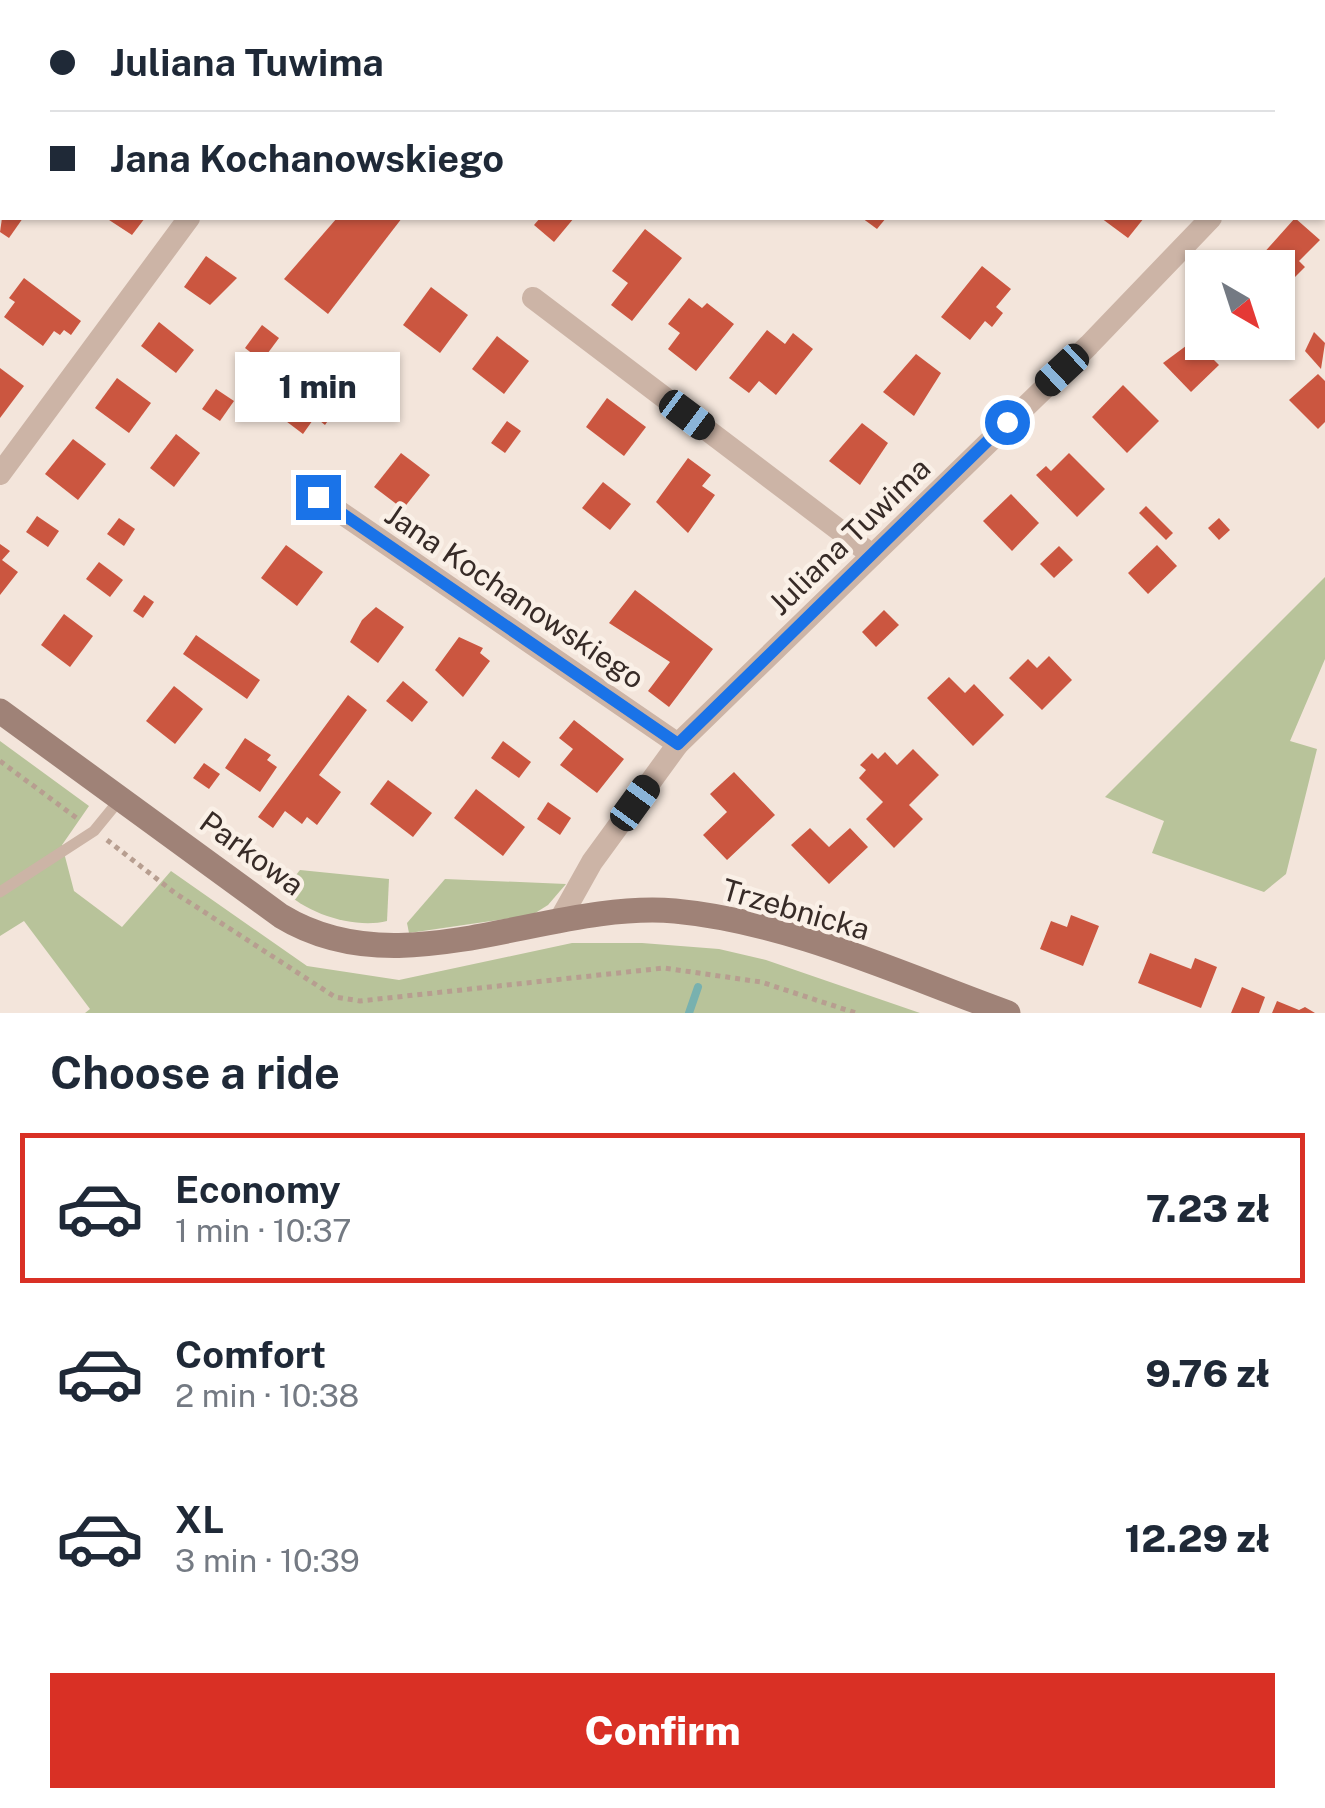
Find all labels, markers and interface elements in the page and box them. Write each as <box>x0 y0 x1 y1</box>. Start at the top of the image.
text: Juliana Tuwima <box>110 40 384 85</box>
text: Jana Kochanowskiego <box>110 136 504 181</box>
north arrow <box>1185 250 1295 360</box>
map controls <box>1185 250 1295 360</box>
car <box>1030 339 1094 401</box>
callout: 1 min <box>236 352 400 422</box>
text: 1 min <box>278 368 357 405</box>
car <box>654 385 720 445</box>
route start <box>985 400 1030 445</box>
street label: Juliana Tuwima <box>761 450 937 622</box>
route end <box>296 475 341 520</box>
street label: Jana Kochanowskiego <box>379 496 651 696</box>
car <box>605 770 665 836</box>
street label: Parkowa <box>193 803 311 903</box>
street label: Trzebnicka <box>718 871 874 947</box>
text: Choose a ride <box>50 1046 340 1099</box>
icon: car <box>55 1163 145 1253</box>
text: Economy <box>175 1167 341 1212</box>
text: 7.23 zł <box>1146 1186 1270 1231</box>
text: 1 min · 10:37 <box>175 1212 351 1249</box>
icon: car <box>55 1328 145 1418</box>
text: Comfort <box>175 1332 326 1377</box>
text: 9.76 zł <box>1145 1351 1270 1396</box>
text: 2 min · 10:38 <box>175 1377 359 1414</box>
icon: car <box>55 1493 145 1583</box>
text: XL <box>175 1497 224 1542</box>
text: 12.29 zł <box>1125 1516 1270 1561</box>
text: 3 min · 10:39 <box>175 1542 360 1579</box>
button: Confirm <box>50 1673 1275 1788</box>

